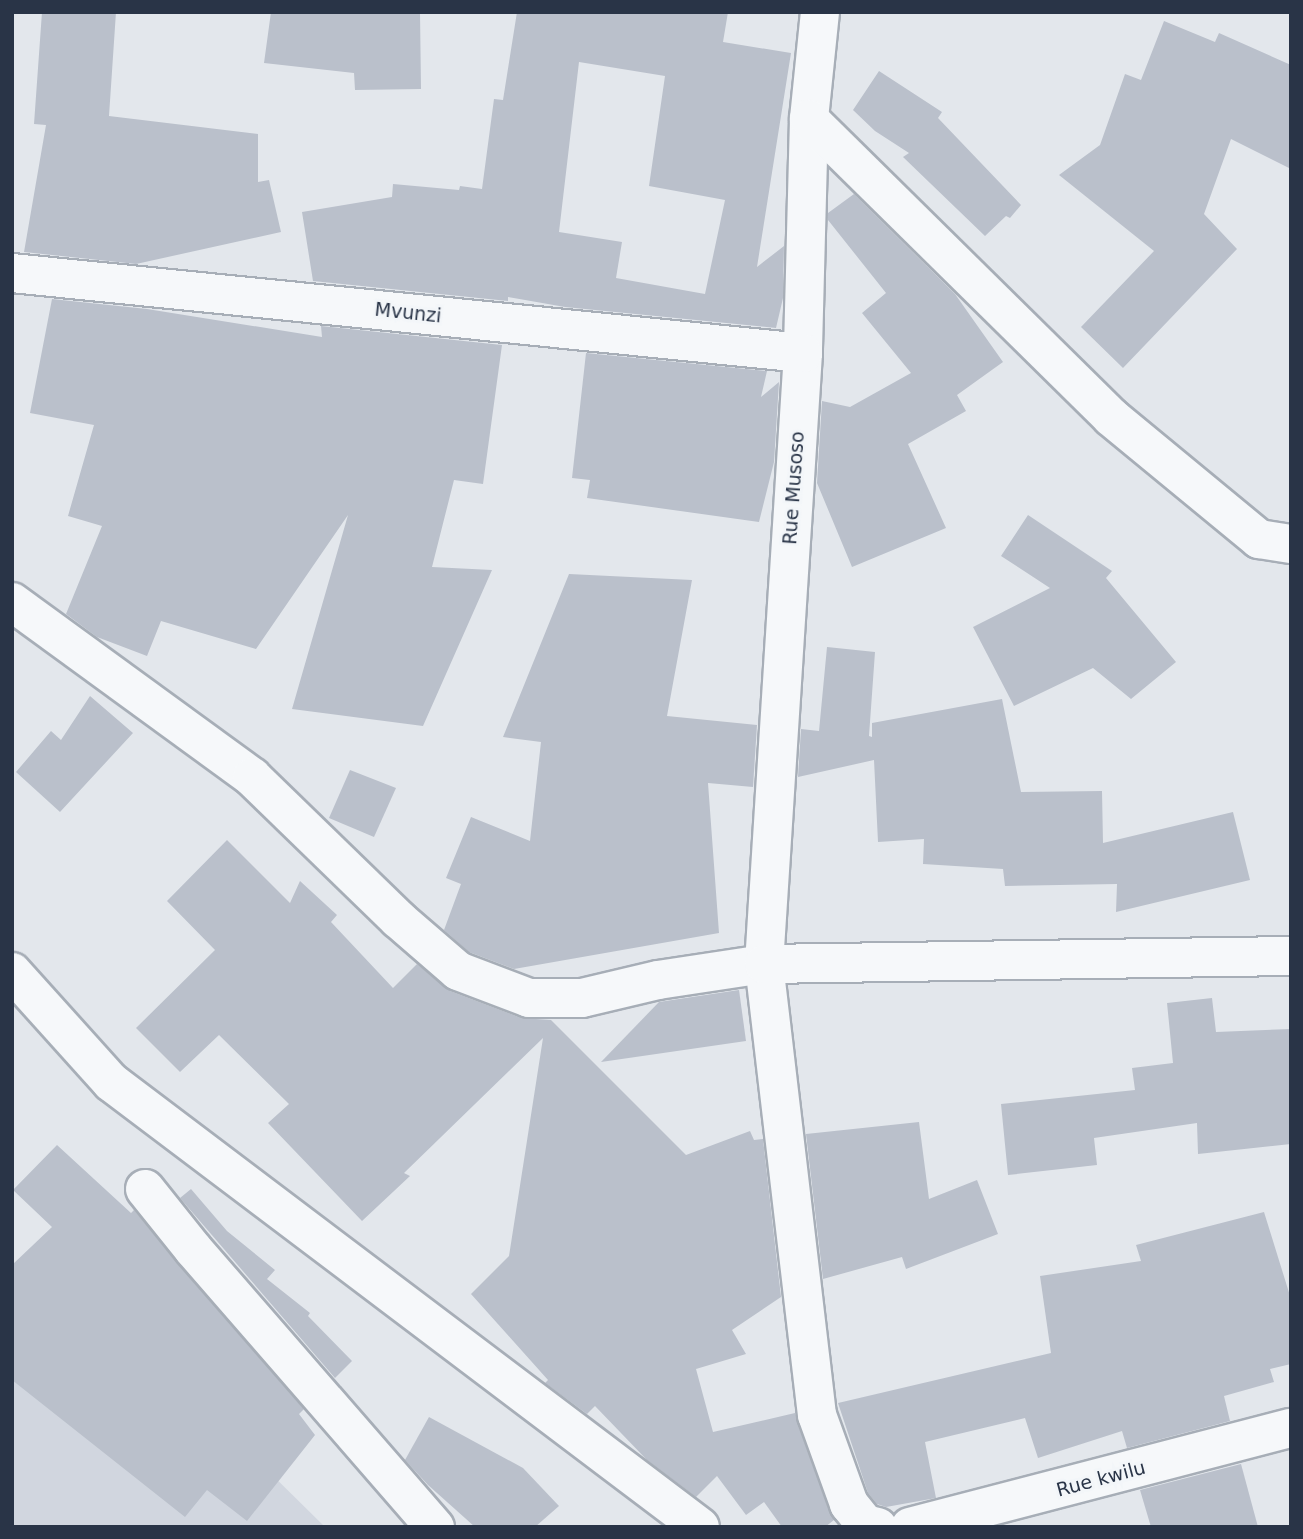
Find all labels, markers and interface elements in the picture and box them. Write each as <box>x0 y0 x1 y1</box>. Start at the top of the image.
street label: Mvunzi <box>374 298 442 328</box>
street label: Rue Musoso <box>779 431 809 545</box>
street label: Rue kwilu <box>1054 1456 1148 1502</box>

